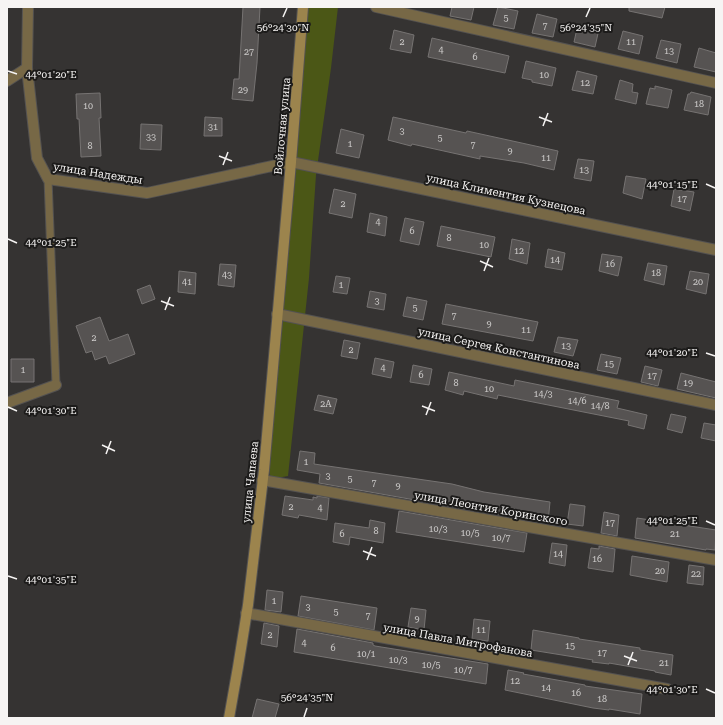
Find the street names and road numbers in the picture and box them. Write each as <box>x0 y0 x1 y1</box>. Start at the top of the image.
street label: Войлочная улица <box>272 77 293 175</box>
street label: улица Надежды <box>52 160 144 187</box>
street label: улица Климентия Кузнецова <box>425 171 587 218</box>
street label: улица Сергея Константинова <box>417 325 581 372</box>
street label: улица Чапаева <box>240 441 261 523</box>
street label: улица Леонтия Коринского <box>413 489 569 528</box>
street label: улица Павла Митрофанова <box>382 621 534 660</box>

